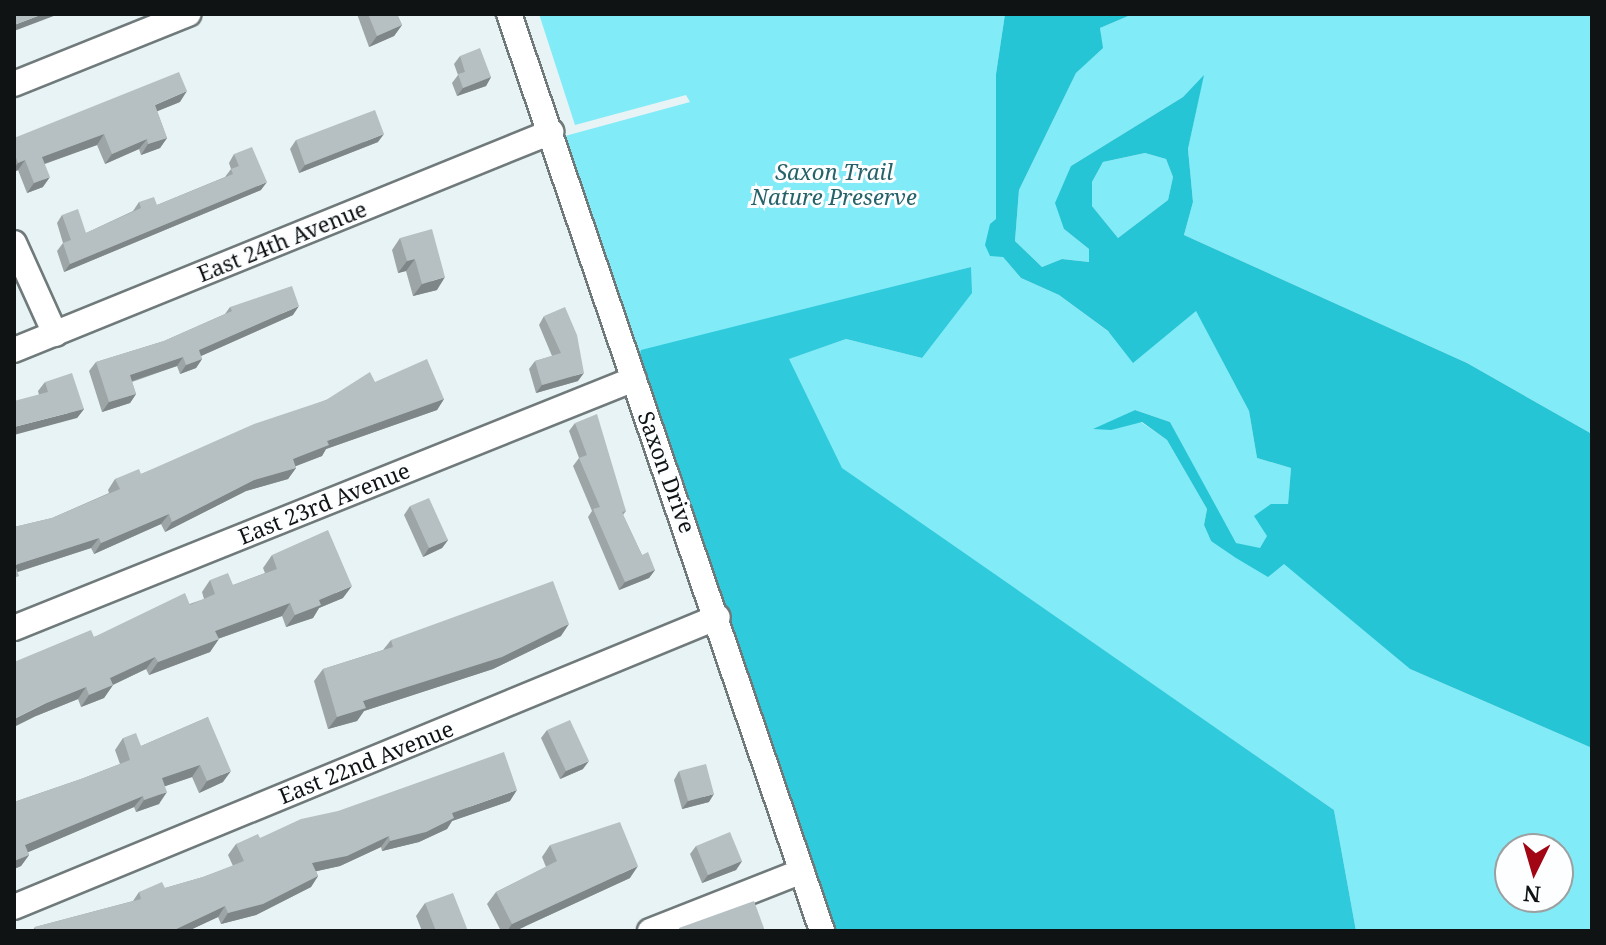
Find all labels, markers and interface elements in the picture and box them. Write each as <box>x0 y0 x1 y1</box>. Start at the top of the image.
park label: Saxon Trail Nature Preserve <box>751 158 917 210</box>
street label: East 24th Avenue <box>194 195 370 287</box>
street label: Saxon Drive <box>633 408 701 536</box>
street label: East 23rd Avenue <box>235 457 413 549</box>
street label: East 22nd Avenue <box>275 715 457 809</box>
north arrow <box>1494 833 1574 913</box>
text: N <box>1522 879 1542 911</box>

